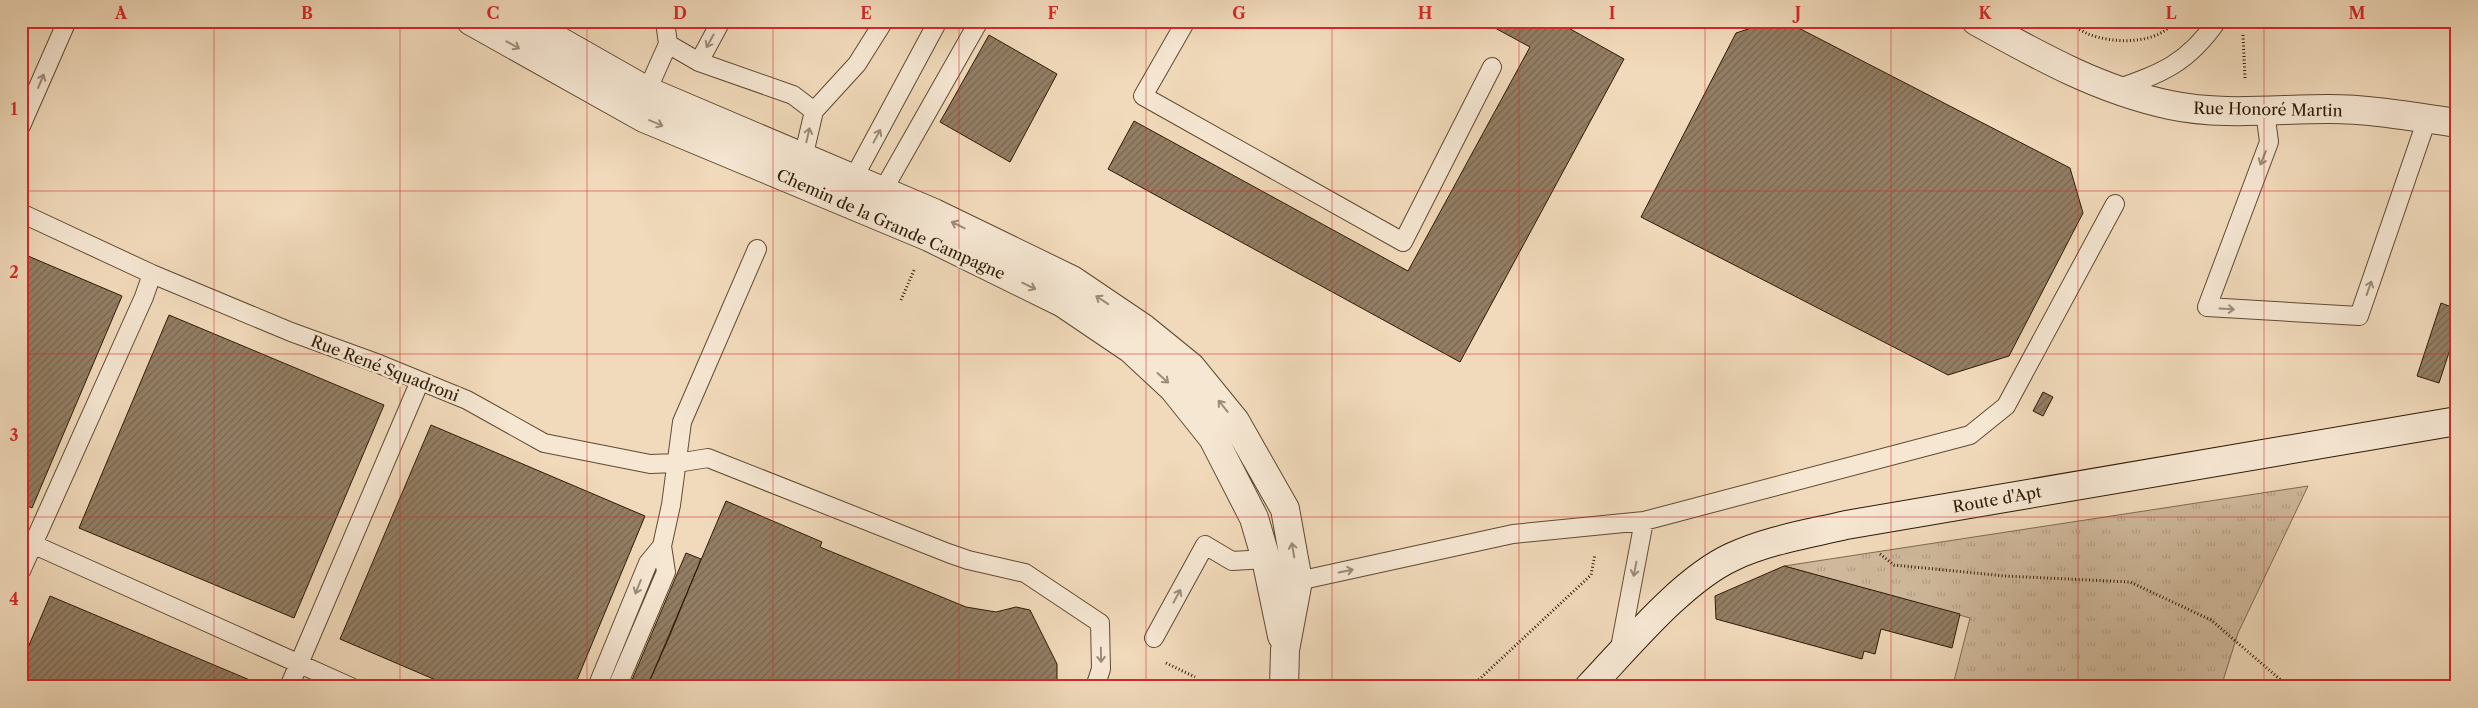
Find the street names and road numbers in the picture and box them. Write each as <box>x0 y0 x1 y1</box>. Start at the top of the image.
street label: Rue Honoré Martin <box>2193 98 2343 120</box>
street label: Chemin de la Grande Campagne <box>774 164 1008 284</box>
street label: Rue René Squadroni <box>308 331 462 406</box>
street label: Route d'Apt <box>1951 481 2043 517</box>

